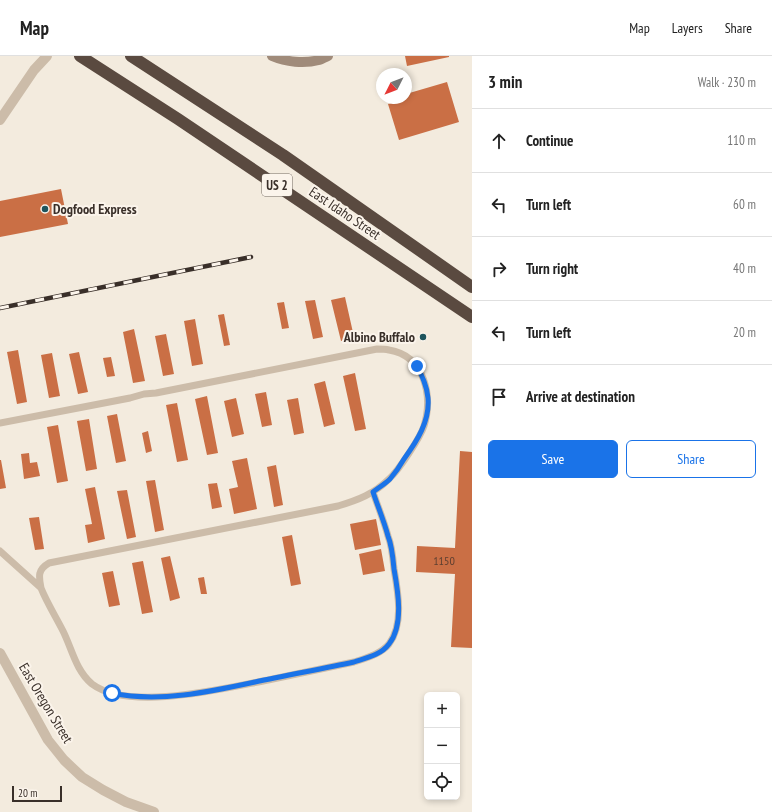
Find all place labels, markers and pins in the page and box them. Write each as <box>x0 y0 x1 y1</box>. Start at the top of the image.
place label: Dogfood Express <box>53 200 137 218</box>
marker: Dogfood Express <box>40 204 50 214</box>
place label: Albino Buffalo <box>343 328 415 346</box>
marker: Albino Buffalo <box>418 332 428 342</box>

